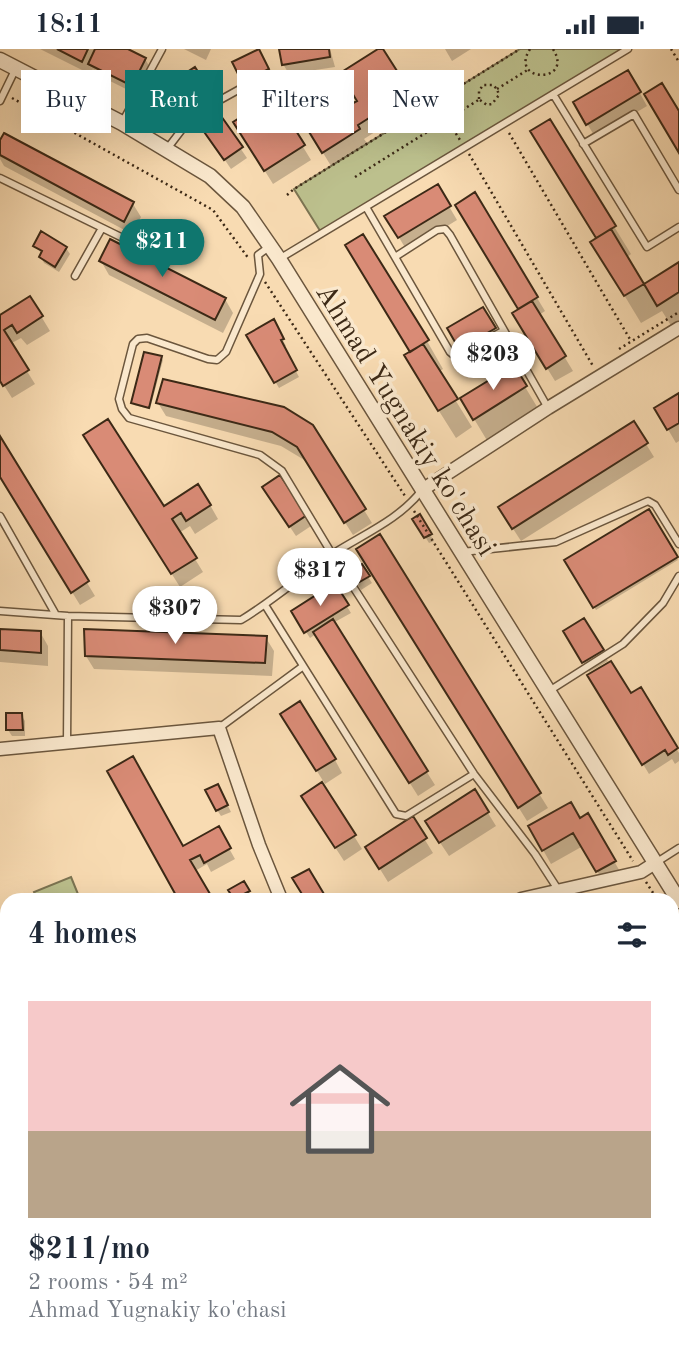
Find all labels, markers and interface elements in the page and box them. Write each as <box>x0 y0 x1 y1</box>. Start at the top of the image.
text: 18:11 <box>35 12 103 38</box>
chip: Buy <box>21 70 111 133</box>
chip: Rent <box>125 70 223 133</box>
chip: Filters <box>237 70 354 133</box>
chip: New <box>368 70 464 133</box>
pin: $211 <box>121 219 203 279</box>
text: $211 <box>135 230 189 253</box>
street label: Ahmad Yugnakiy ko'chasi <box>309 280 500 561</box>
pin: $203 <box>452 333 534 392</box>
text: $203 <box>466 343 520 366</box>
pin: $317 <box>279 549 361 608</box>
text: $317 <box>293 559 347 582</box>
pin: $307 <box>134 587 216 646</box>
text: $307 <box>148 597 202 620</box>
icon: filters <box>613 916 651 954</box>
text: 4 homes <box>28 920 137 950</box>
icon: home <box>277 1046 403 1172</box>
text: $211/mo <box>28 1235 150 1265</box>
text: 2 rooms · 54 m² <box>28 1271 188 1294</box>
text: Ahmad Yugnakiy ko'chasi <box>28 1299 286 1322</box>

